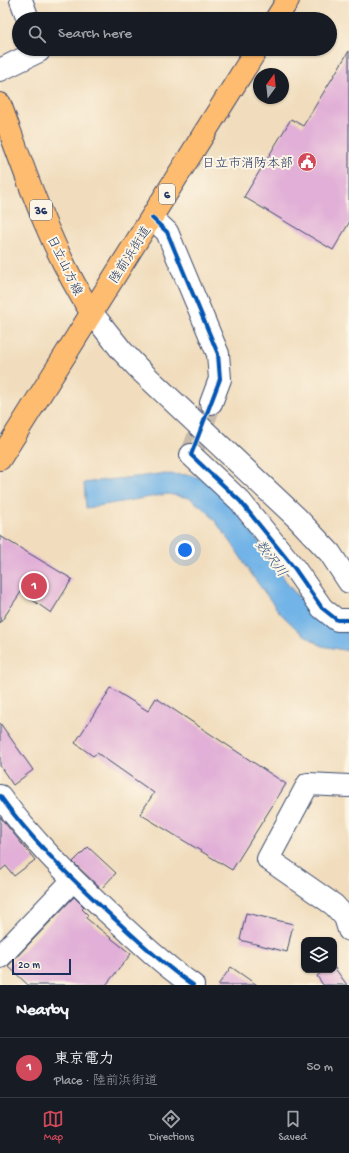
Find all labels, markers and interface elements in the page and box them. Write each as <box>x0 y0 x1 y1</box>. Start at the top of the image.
search box <box>12 12 337 56</box>
icon: search <box>26 23 48 45</box>
text: Search here <box>58 25 132 43</box>
north arrow <box>253 68 289 104</box>
public building icon: 日立市消防本部 <box>296 151 318 173</box>
place label: 日立市消防本部 <box>202 156 293 172</box>
road number: 6 <box>159 184 175 204</box>
road number: 36 <box>30 200 52 220</box>
street label: 陸前浜街道 <box>106 223 155 287</box>
street label: 日立山方線 <box>43 234 85 299</box>
water label: 数沢川 <box>251 538 289 581</box>
your location <box>175 540 195 560</box>
pin: 1 <box>21 571 47 601</box>
map controls <box>301 937 337 973</box>
button: layers <box>301 937 337 973</box>
scale bar <box>12 957 71 976</box>
text: 20 m <box>18 960 40 972</box>
text: Nearby <box>16 1001 69 1021</box>
text: 東京電力 <box>54 1051 114 1069</box>
text: 1 <box>26 1060 32 1075</box>
text: 50 m <box>306 1060 333 1075</box>
text: Place · 陸前浜街道 <box>54 1074 158 1089</box>
tab: Map <box>42 1108 64 1144</box>
tab: Directions <box>149 1108 194 1144</box>
tab: Saved <box>278 1108 307 1144</box>

